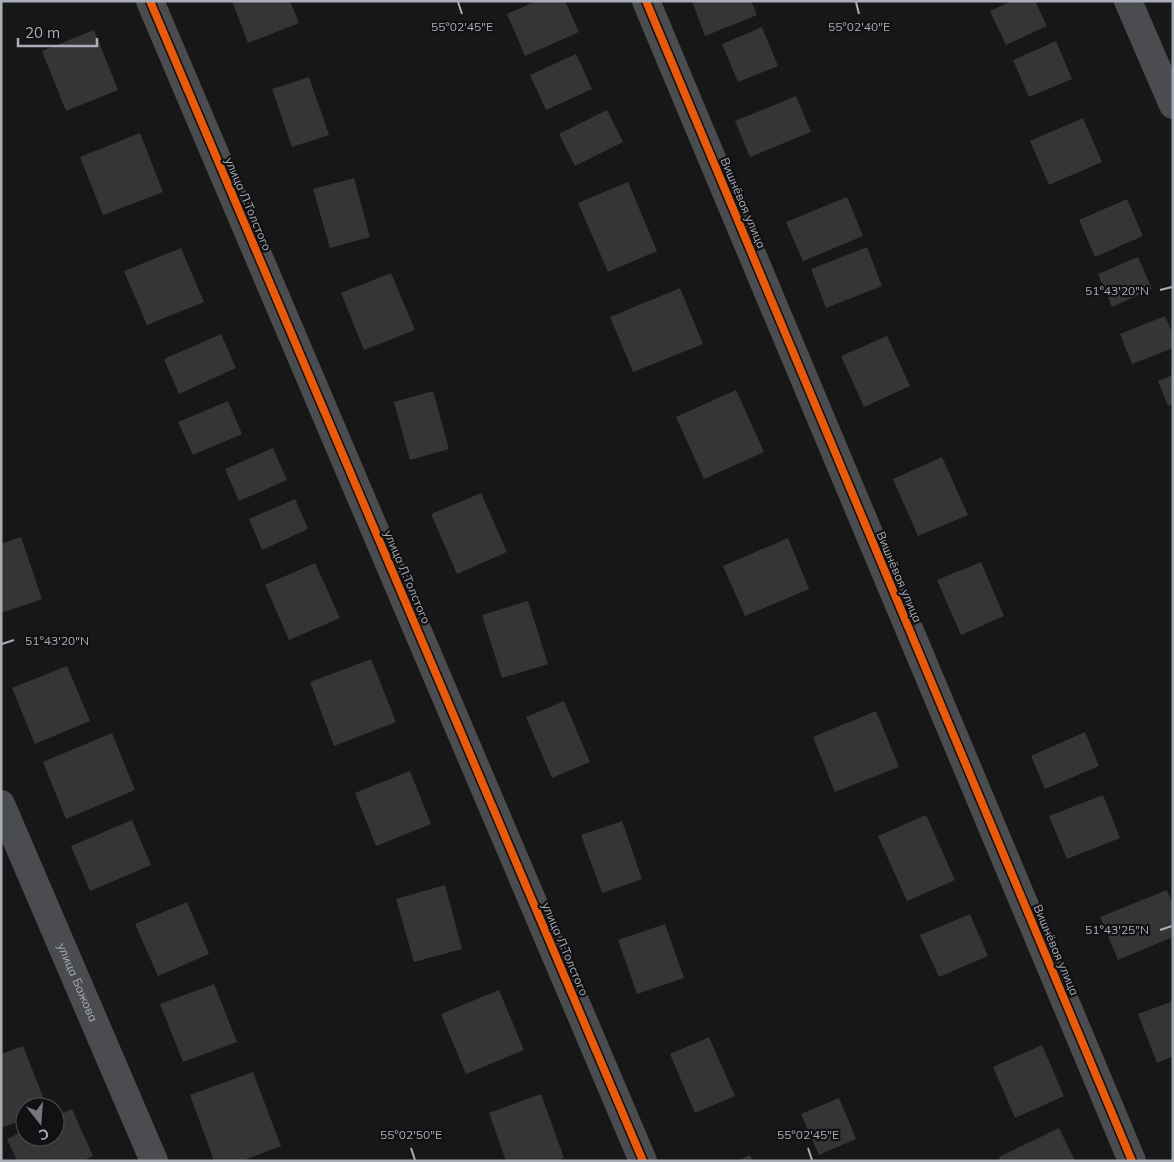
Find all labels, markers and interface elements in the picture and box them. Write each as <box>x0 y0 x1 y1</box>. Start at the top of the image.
scale bar <box>18 15 96 47</box>
text: 55°02'45"E <box>431 19 493 34</box>
text: 55°02'40"E <box>828 19 890 34</box>
text: 20 m <box>25 23 60 42</box>
street label: улица Л.Толстого <box>222 155 275 253</box>
street label: Вишнёвая улица <box>717 155 769 251</box>
text: 51°43'20"N <box>1085 283 1149 298</box>
street label: улица Л.Толстого <box>381 528 434 626</box>
street label: Вишнёвая улица <box>873 529 925 625</box>
text: 51°43'20"N <box>25 633 89 648</box>
street label: улица Л.Толстого <box>539 900 592 998</box>
street label: Вишнёвая улица <box>1030 902 1082 998</box>
text: 51°43'25"N <box>1085 922 1149 937</box>
street label: улица Бажова <box>54 940 101 1024</box>
north arrow <box>15 1097 65 1147</box>
text: С <box>37 1124 51 1144</box>
text: 55°02'50"E <box>380 1127 442 1142</box>
text: 55°02'45"E <box>777 1127 839 1142</box>

